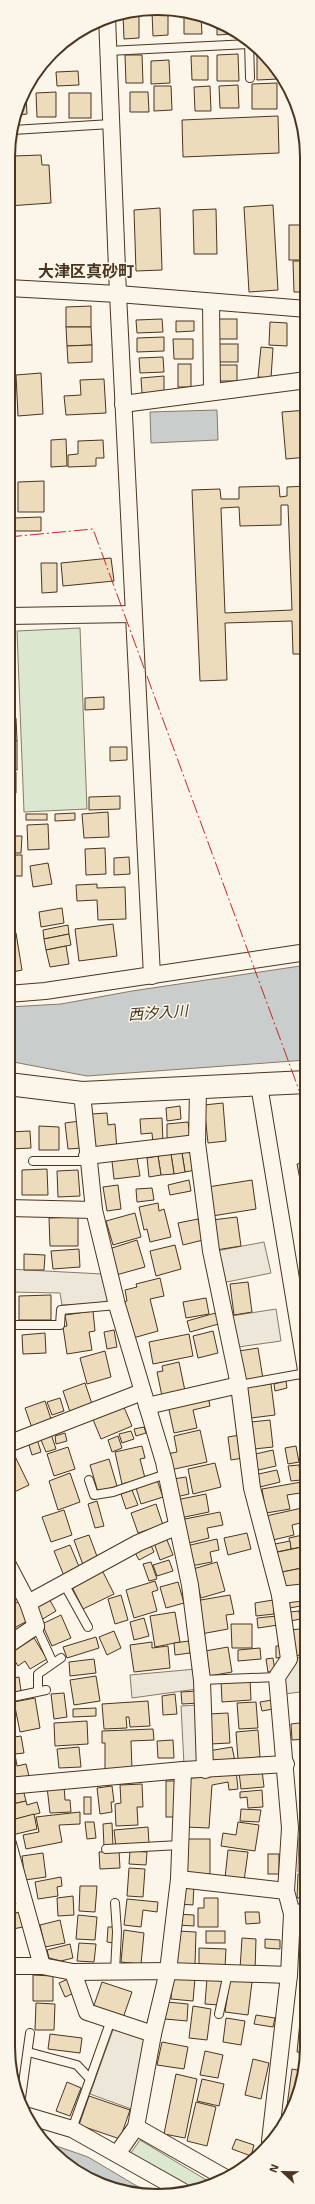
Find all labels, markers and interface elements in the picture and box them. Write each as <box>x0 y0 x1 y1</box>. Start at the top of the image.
district label: 大津区真砂町 <box>38 261 134 280</box>
water label: 西汐入川 <box>127 1001 190 1023</box>
north arrow <box>263 2152 303 2192</box>
text: N <box>266 2162 281 2174</box>

